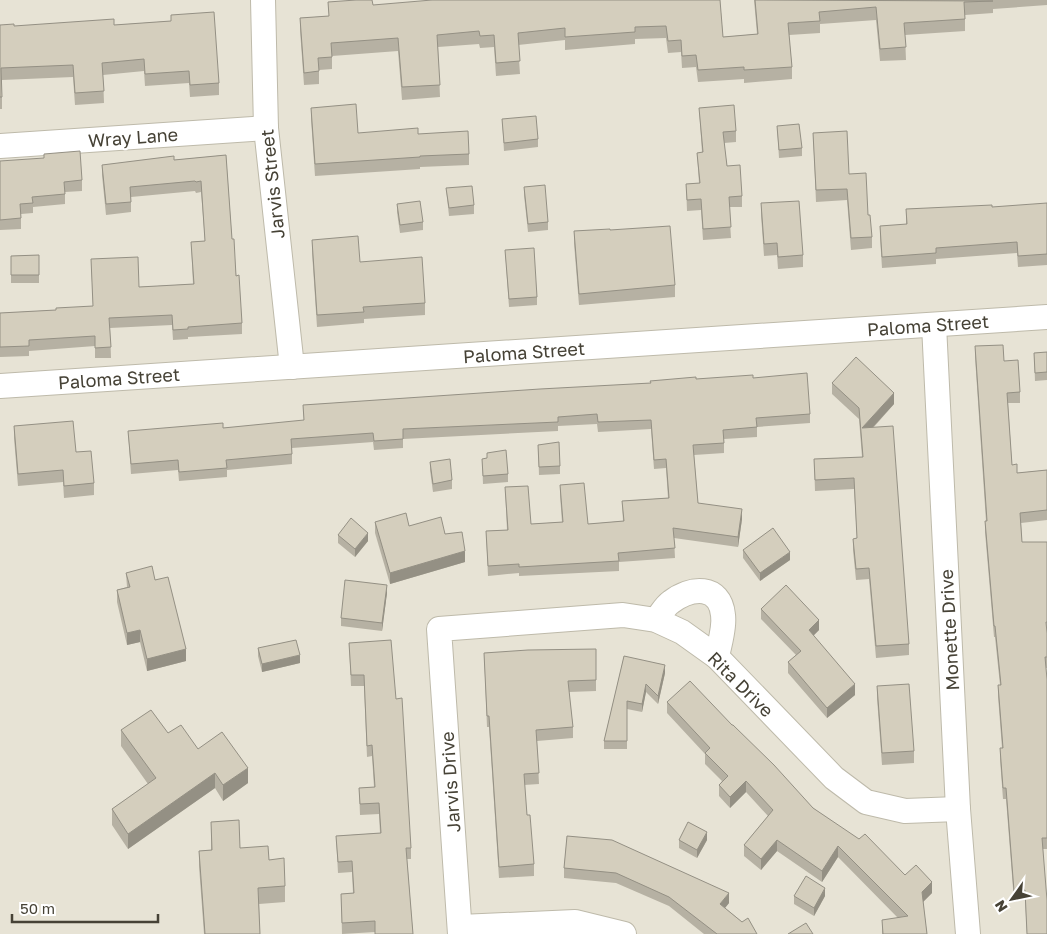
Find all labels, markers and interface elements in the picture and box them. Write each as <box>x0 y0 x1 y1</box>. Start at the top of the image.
street label: Wray Lane <box>87 123 179 151</box>
street label: Jarvis Street <box>255 128 289 240</box>
street label: Paloma Street <box>866 310 990 340</box>
street label: Paloma Street <box>462 337 586 367</box>
street label: Paloma Street <box>57 363 181 393</box>
street label: Monette Drive <box>935 569 963 691</box>
street label: Rita Drive <box>704 647 778 721</box>
street label: Jarvis Drive <box>435 731 465 833</box>
north arrow <box>987 874 1037 924</box>
scale bar <box>12 892 159 924</box>
text: N <box>991 897 1011 915</box>
text: 50 m <box>20 899 55 917</box>

